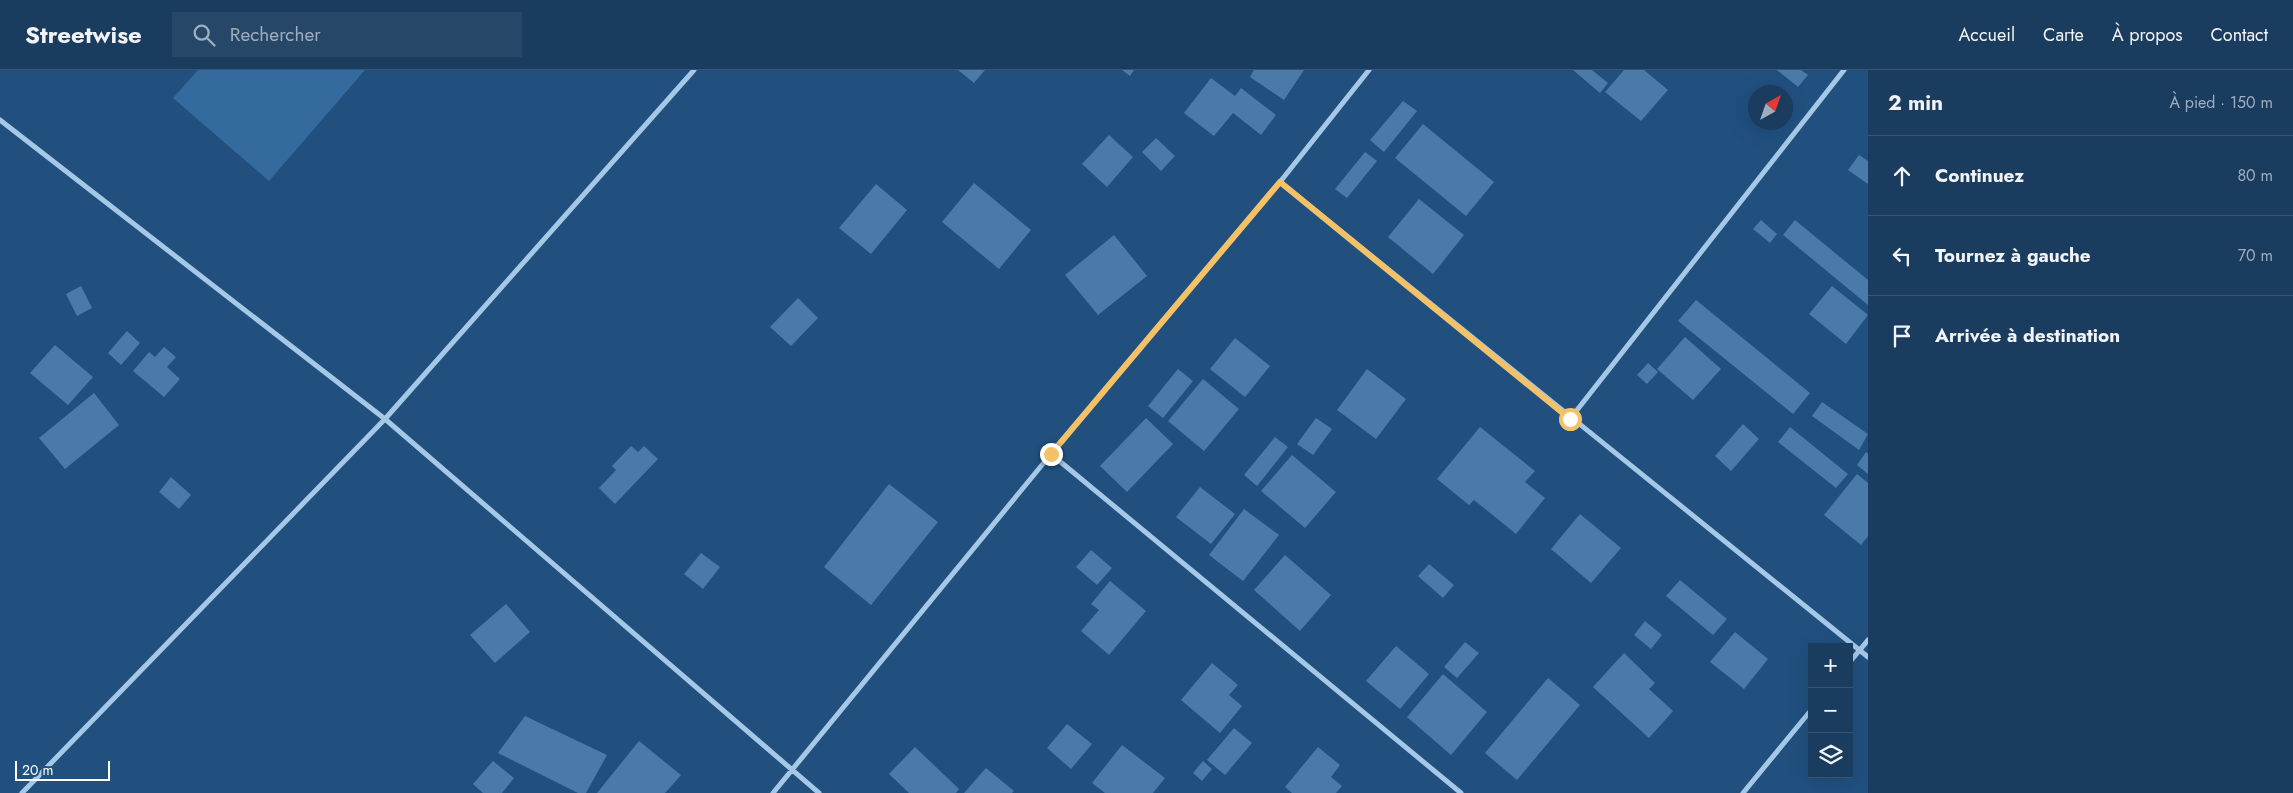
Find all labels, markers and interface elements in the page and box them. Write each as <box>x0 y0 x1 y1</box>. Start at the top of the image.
search box <box>172 12 522 57</box>
text: Streetwise <box>25 17 142 52</box>
icon: search <box>190 21 218 49</box>
text: Rechercher <box>230 21 321 48</box>
text: Accueil <box>1958 22 2015 48</box>
text: Carte <box>2043 22 2084 48</box>
text: À propos <box>2112 22 2182 48</box>
text: Contact <box>2210 22 2268 48</box>
north arrow <box>1748 85 1793 130</box>
text: 2 min <box>1888 88 1943 118</box>
text: À pied · 150 m <box>2169 91 2273 114</box>
icon: ahead <box>1888 162 1916 190</box>
text: Continuez <box>1935 162 2024 189</box>
text: 80 m <box>2237 164 2273 187</box>
icon: left <box>1888 242 1916 270</box>
text: Tournez à gauche <box>1935 242 2091 269</box>
text: 70 m <box>2238 244 2273 267</box>
icon: arrive <box>1888 322 1916 350</box>
text: Arrivée à destination <box>1935 322 2120 349</box>
route start <box>1559 408 1582 431</box>
route end <box>1040 443 1063 466</box>
map controls <box>1808 643 1853 778</box>
button: + <box>1808 643 1853 688</box>
button: − <box>1808 688 1853 733</box>
button: layers <box>1808 733 1853 778</box>
scale bar <box>15 758 110 781</box>
text: 20 m <box>22 760 54 780</box>

